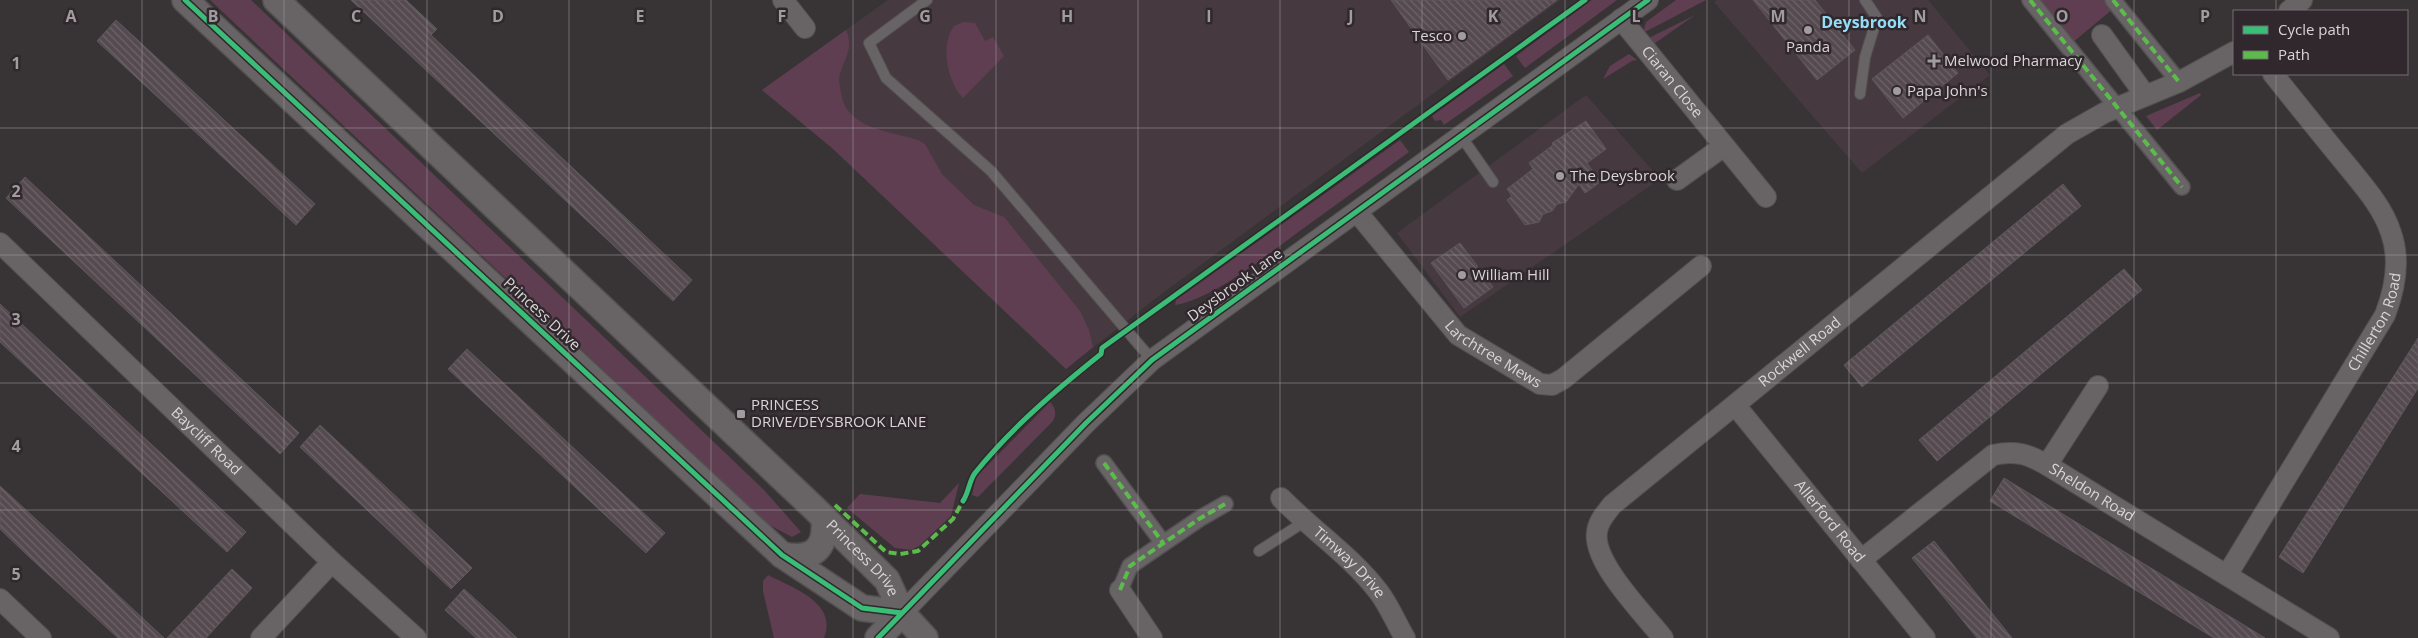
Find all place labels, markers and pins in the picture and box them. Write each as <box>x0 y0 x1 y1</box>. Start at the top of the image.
marker: Panda <box>1802 24 1814 36</box>
place label: Tesco <box>1412 25 1452 45</box>
marker: Tesco <box>1456 30 1468 42</box>
place label: Panda <box>1786 36 1830 56</box>
place label: Melwood Pharmacy <box>1944 50 2083 70</box>
marker: Melwood Pharmacy <box>1928 55 1940 67</box>
place label: Papa John's <box>1907 80 1988 100</box>
marker: Papa John's <box>1891 85 1903 97</box>
place label: The Deysbrook <box>1570 165 1675 185</box>
marker: The Deysbrook <box>1554 170 1566 182</box>
place label: William Hill <box>1472 264 1550 284</box>
marker: William Hill <box>1456 269 1468 281</box>
place label: PRINCESS DRIVE/DEYSBROOK LANE <box>751 394 926 431</box>
marker: PRINCESS DRIVE/DEYSBROOK LANE <box>735 408 747 420</box>

